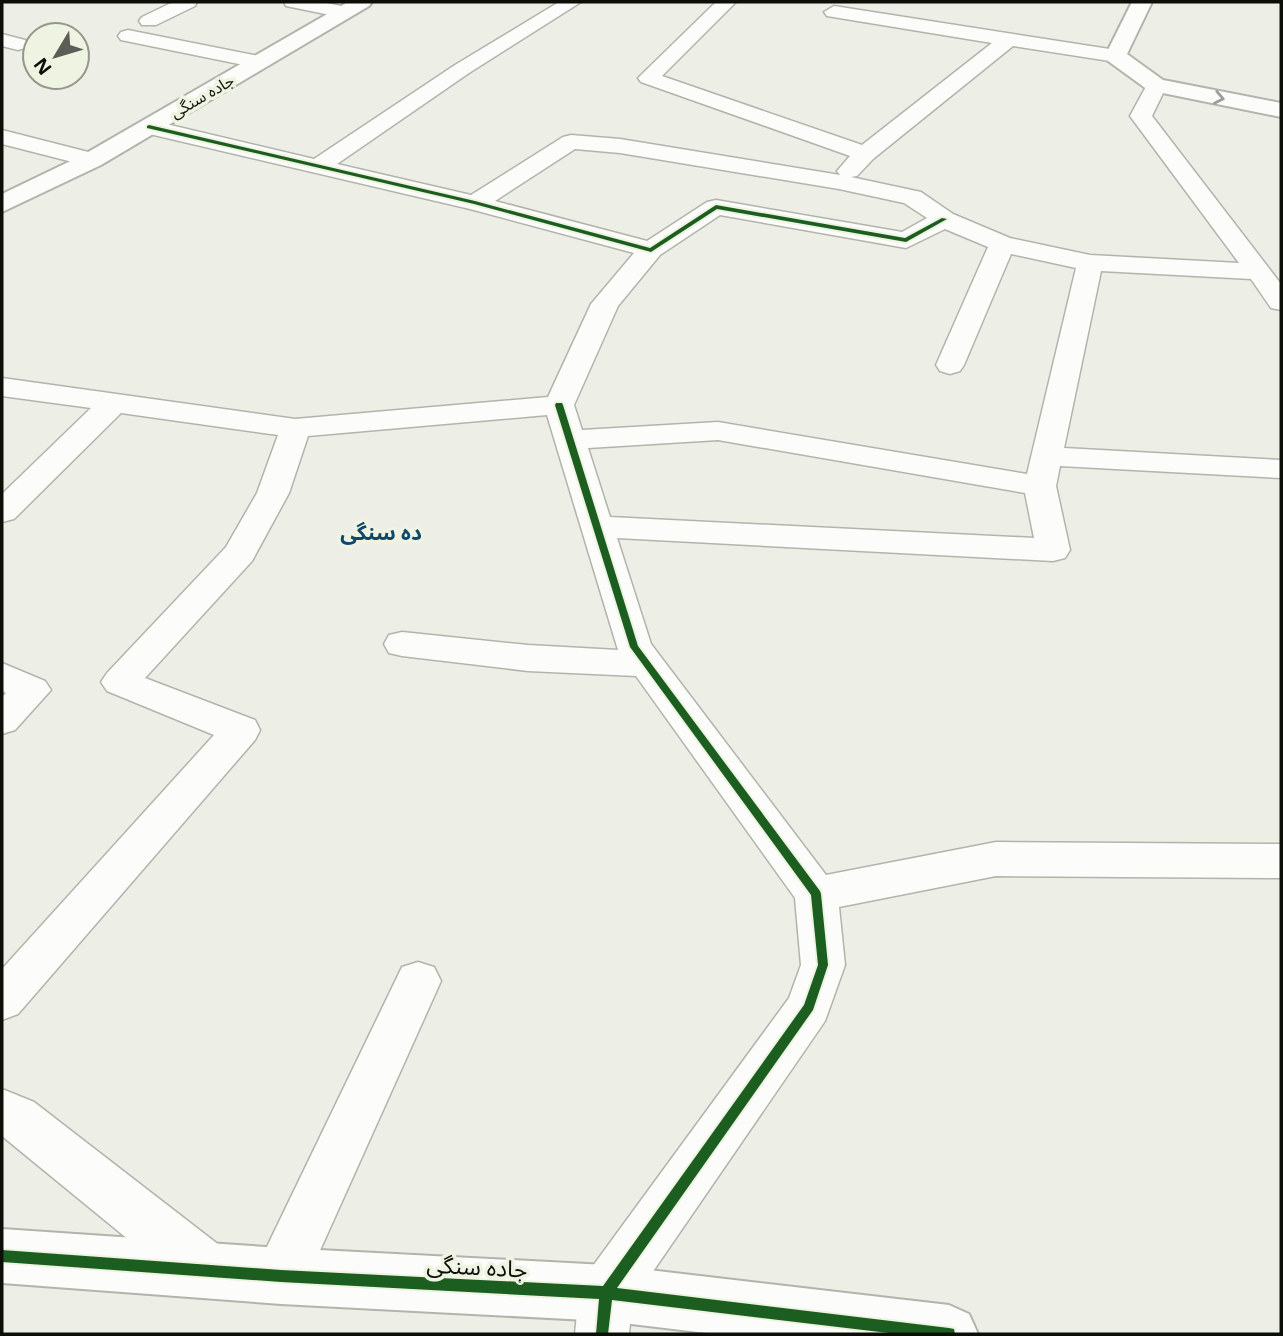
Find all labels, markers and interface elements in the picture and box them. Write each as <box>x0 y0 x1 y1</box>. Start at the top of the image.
north arrow <box>21 21 91 91</box>
text: N <box>28 52 58 81</box>
street label: جاده سنگی <box>166 69 238 123</box>
one-way arrow <box>1213 89 1225 104</box>
district label: ده سنگی <box>340 518 422 546</box>
street label: جاده سنگی <box>426 1247 528 1285</box>

